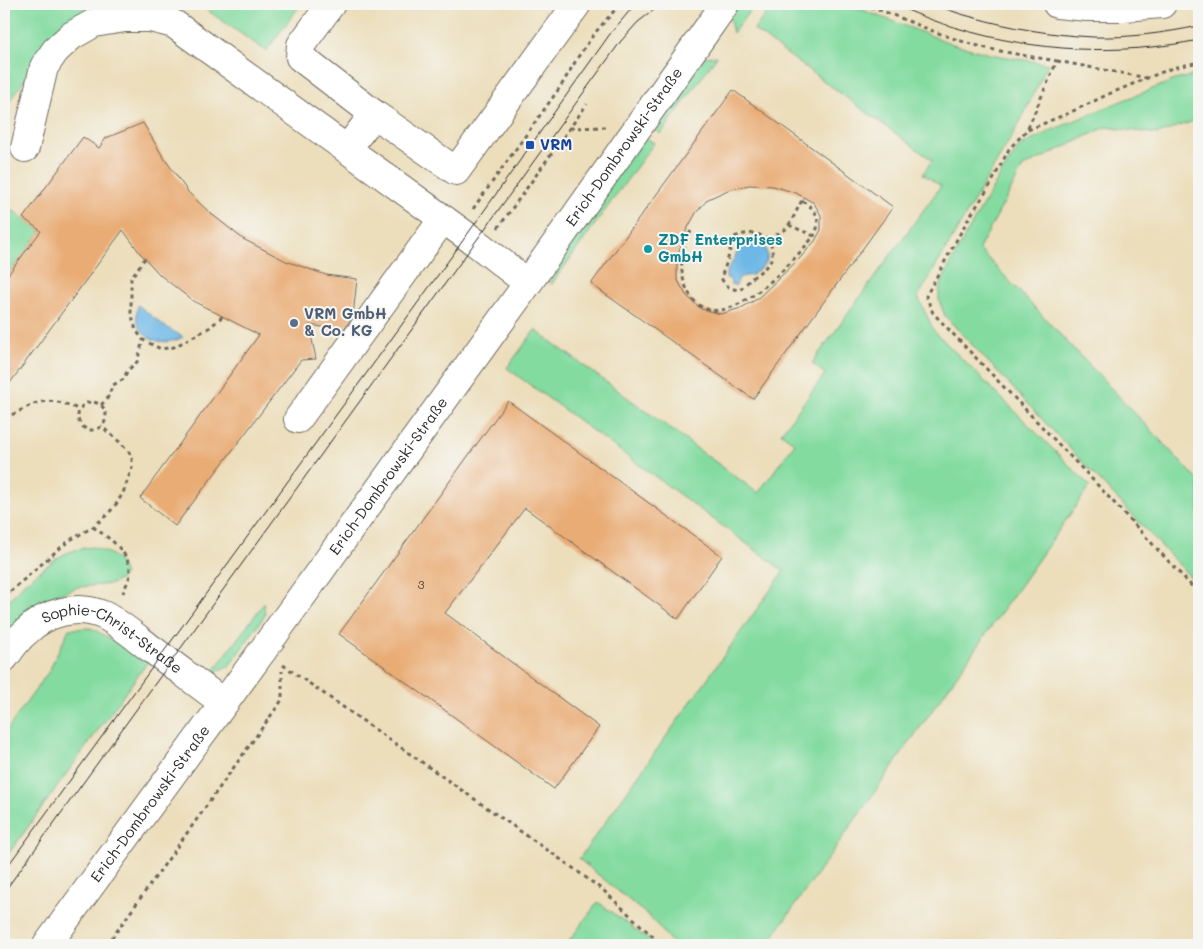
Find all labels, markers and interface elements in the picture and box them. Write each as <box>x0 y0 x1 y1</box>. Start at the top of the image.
street label: Erich-Dombrowski-Straße <box>560 63 686 230</box>
place label: VRM <box>540 134 572 154</box>
marker: VRM <box>524 139 536 151</box>
place label: ZDF Enterprises GmbH <box>658 229 782 266</box>
marker: ZDF Enterprises GmbH <box>642 243 654 255</box>
place label: VRM GmbH & Co. KG <box>304 303 387 340</box>
marker: VRM GmbH & Co. KG <box>288 317 300 329</box>
street label: Erich-Dombrowski-Straße <box>324 393 451 559</box>
house number: 3 <box>417 576 425 592</box>
street label: Sophie-Christ-Straße <box>38 599 187 678</box>
street label: Erich-Dombrowski-Straße <box>85 721 214 886</box>

